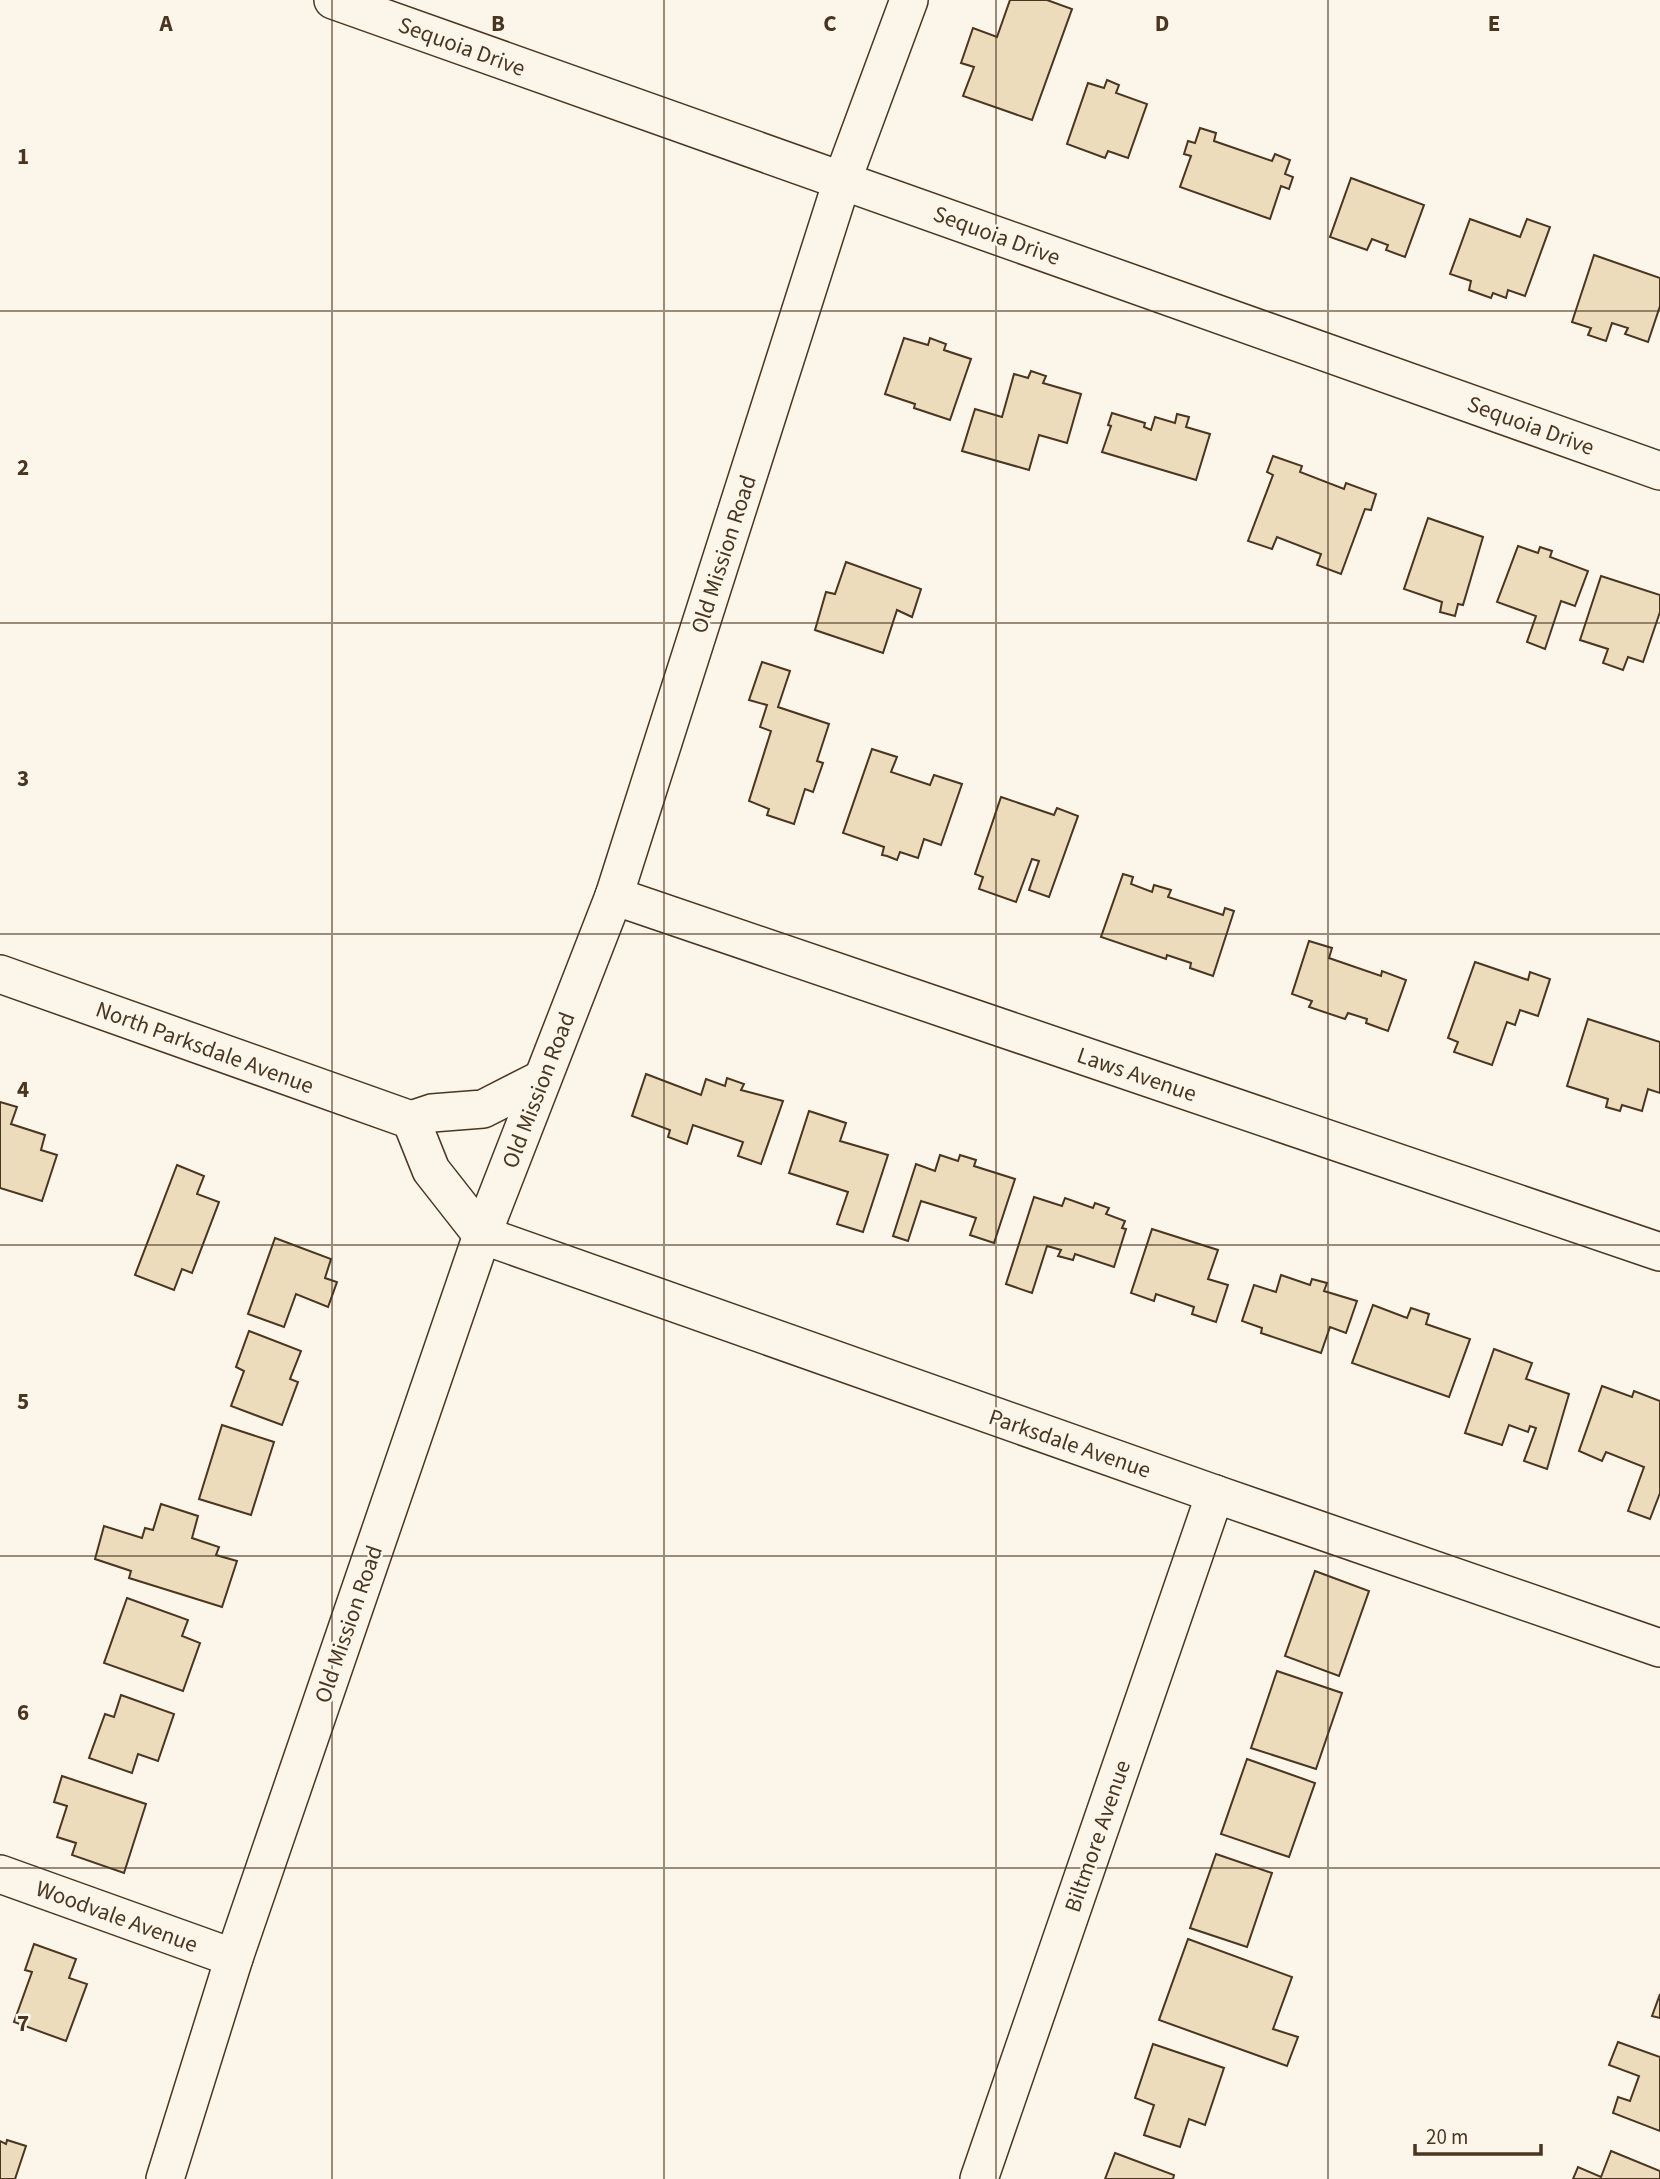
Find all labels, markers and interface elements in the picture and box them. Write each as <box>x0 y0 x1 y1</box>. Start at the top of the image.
text: A <box>158 7 173 40</box>
text: B <box>491 7 505 40</box>
text: C <box>823 7 837 40</box>
text: D <box>1155 7 1169 40</box>
text: E <box>1488 7 1500 40</box>
street label: Sequoia Drive <box>394 8 530 85</box>
text: 1 <box>17 140 29 173</box>
street label: Sequoia Drive <box>929 197 1065 274</box>
street label: Sequoia Drive <box>1463 387 1599 464</box>
text: 2 <box>17 451 29 484</box>
street label: Old Mission Road <box>682 471 765 638</box>
text: 3 <box>17 762 29 795</box>
street label: North Parksdale Avenue <box>91 993 319 1102</box>
street label: Old Mission Road <box>494 1007 583 1173</box>
street label: Laws Avenue <box>1073 1039 1201 1110</box>
text: 4 <box>17 1073 29 1106</box>
text: 5 <box>17 1385 29 1418</box>
street label: Parksdale Avenue <box>984 1400 1155 1487</box>
street label: Old Mission Road <box>306 1541 391 1707</box>
text: 6 <box>17 1696 29 1729</box>
street label: Biltmore Avenue <box>1056 1756 1139 1917</box>
street label: Woodvale Avenue <box>31 1872 203 1961</box>
text: 7 <box>17 2007 29 2040</box>
scale bar <box>1415 2112 1541 2156</box>
text: 20 m <box>1426 2122 1468 2152</box>

